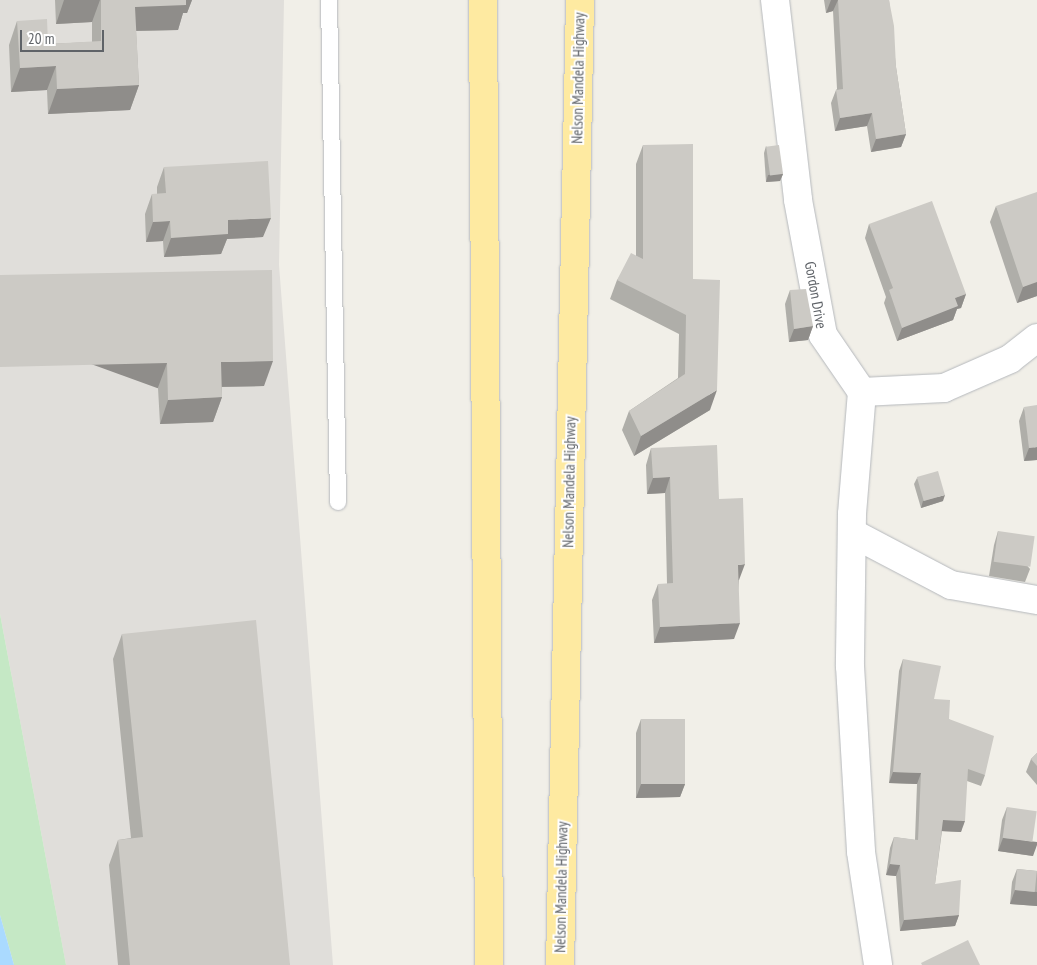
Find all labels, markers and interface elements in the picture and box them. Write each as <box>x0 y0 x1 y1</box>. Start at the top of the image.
street label: Nelson Mandela Highway <box>568 12 588 144</box>
scale bar <box>22 20 106 52</box>
text: 20 m <box>28 29 54 48</box>
street label: Gordon Drive <box>801 260 831 330</box>
street label: Nelson Mandela Highway <box>559 416 579 548</box>
street label: Nelson Mandela Highway <box>551 821 571 953</box>

